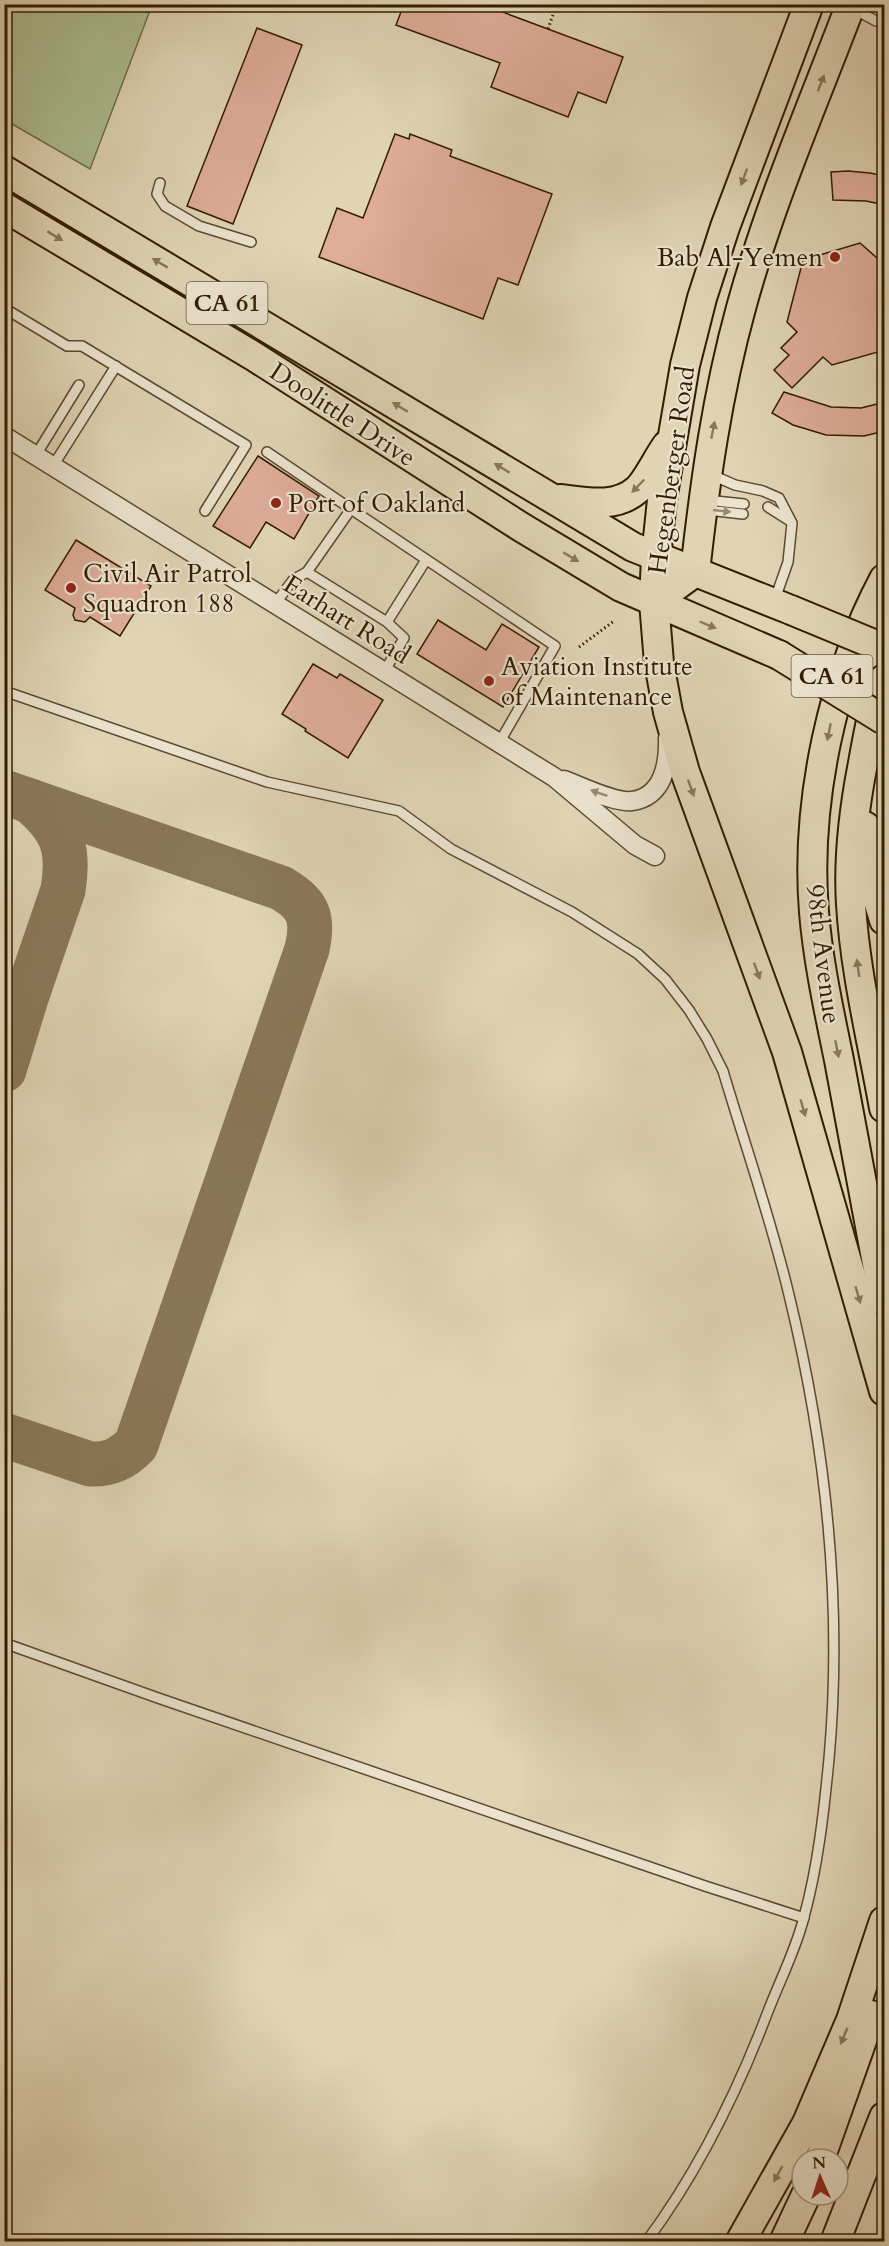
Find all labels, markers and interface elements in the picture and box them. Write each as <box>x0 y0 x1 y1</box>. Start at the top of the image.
one-way arrow <box>817 73 827 91</box>
one-way arrow <box>738 168 748 186</box>
one-way arrow <box>47 231 63 242</box>
place label: Bab Al-Yemen <box>657 240 823 275</box>
marker: Bab Al-Yemen <box>828 250 842 264</box>
one-way arrow <box>152 258 169 268</box>
road number: CA 61 <box>186 282 268 324</box>
street label: Doolittle Drive <box>263 354 423 475</box>
street label: Hegenberger Road <box>640 364 703 576</box>
one-way arrow <box>392 401 408 412</box>
one-way arrow <box>709 421 718 440</box>
one-way arrow <box>494 462 510 473</box>
one-way arrow <box>631 478 645 493</box>
place label: Port of Oakland <box>288 486 465 521</box>
marker: Port of Oakland <box>269 496 283 510</box>
one-way arrow <box>713 506 732 516</box>
one-way arrow <box>563 551 579 562</box>
place label: Civil Air Patrol Squadron 188 <box>83 556 252 621</box>
street label: Earhart Road <box>276 566 417 673</box>
marker: Civil Air Patrol Squadron 188 <box>64 581 78 595</box>
one-way arrow <box>700 620 718 630</box>
place label: Aviation Institute of Maintenance <box>501 649 693 714</box>
road number: CA 61 <box>792 655 872 697</box>
marker: Aviation Institute of Maintenance <box>482 674 496 688</box>
one-way arrow <box>824 722 833 741</box>
one-way arrow <box>686 779 696 797</box>
one-way arrow <box>590 787 608 797</box>
street label: 98th Avenue <box>798 882 849 1026</box>
one-way arrow <box>854 958 863 977</box>
one-way arrow <box>753 962 763 980</box>
one-way arrow <box>833 1040 842 1059</box>
one-way arrow <box>799 1099 808 1117</box>
one-way arrow <box>854 1286 863 1304</box>
one-way arrow <box>839 2027 849 2045</box>
north arrow <box>790 2147 850 2207</box>
text: N <box>812 2152 827 2174</box>
one-way arrow <box>773 2166 783 2183</box>

